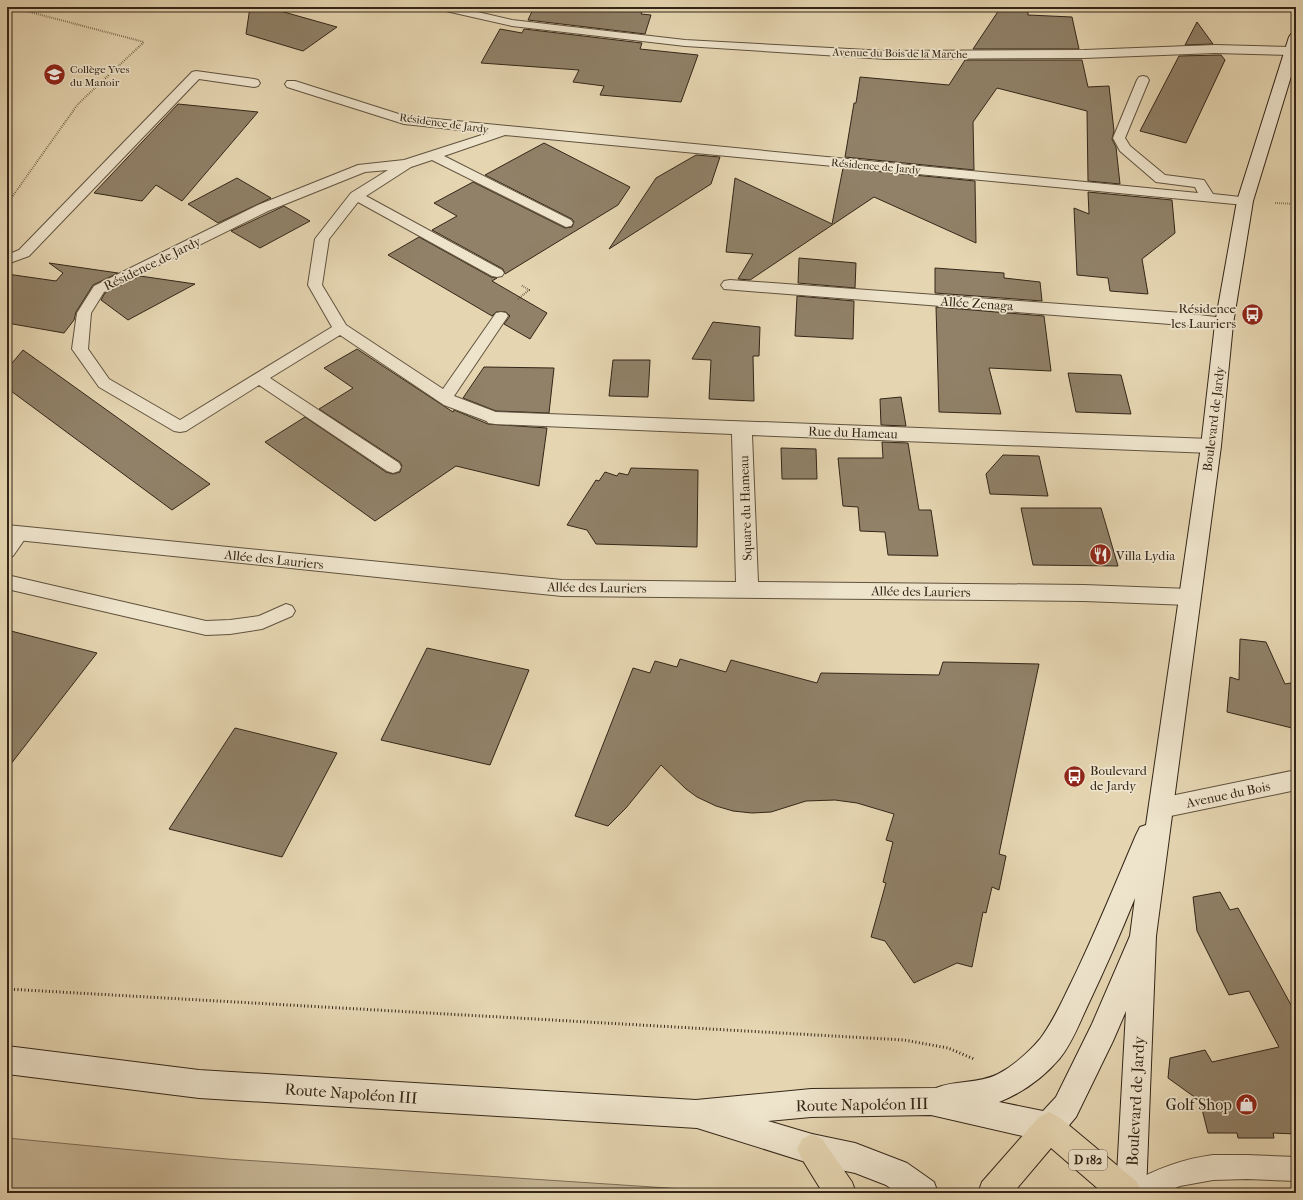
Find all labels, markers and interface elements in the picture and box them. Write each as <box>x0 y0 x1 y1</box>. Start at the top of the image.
street label: Avenue du Bois de la Marche <box>831 46 968 61</box>
school or university icon: Collège Yves du Manoir <box>41 62 67 88</box>
place label: Collège Yves du Manoir <box>70 63 129 89</box>
street label: Résidence de Jardy <box>398 111 490 136</box>
street label: Résidence de Jardy <box>831 156 922 177</box>
street label: Résidence de Jardy <box>101 233 204 293</box>
street label: Allée Zenaga <box>939 293 1015 314</box>
place label: Résidence les Lauriers <box>1170 301 1237 331</box>
bus stop icon: Résidence les Lauriers <box>1239 302 1265 328</box>
street label: Boulevard de Jardy <box>1200 365 1228 472</box>
street label: Rue du Hameau <box>808 423 899 442</box>
street label: Square du Hameau <box>736 454 755 561</box>
restaurant icon: Villa Lydia <box>1087 542 1113 568</box>
street label: Allée des Lauriers <box>223 547 324 572</box>
place label: Villa Lydia <box>1115 548 1176 563</box>
street label: Allée des Lauriers <box>546 579 647 596</box>
street label: Allée des Lauriers <box>870 583 971 600</box>
place label: Boulevard de Jardy <box>1090 763 1148 793</box>
bus stop icon: Boulevard de Jardy <box>1062 764 1088 790</box>
street label: Avenue du Bois <box>1184 778 1272 811</box>
street label: Boulevard de Jardy <box>1123 1035 1148 1167</box>
street label: Route Napoléon III <box>284 1079 418 1108</box>
shop icon: Golf Shop <box>1234 1091 1260 1117</box>
street label: Route Napoléon III <box>795 1094 929 1115</box>
place label: Golf Shop <box>1166 1095 1232 1114</box>
road number: D 182 <box>1069 1150 1107 1170</box>

